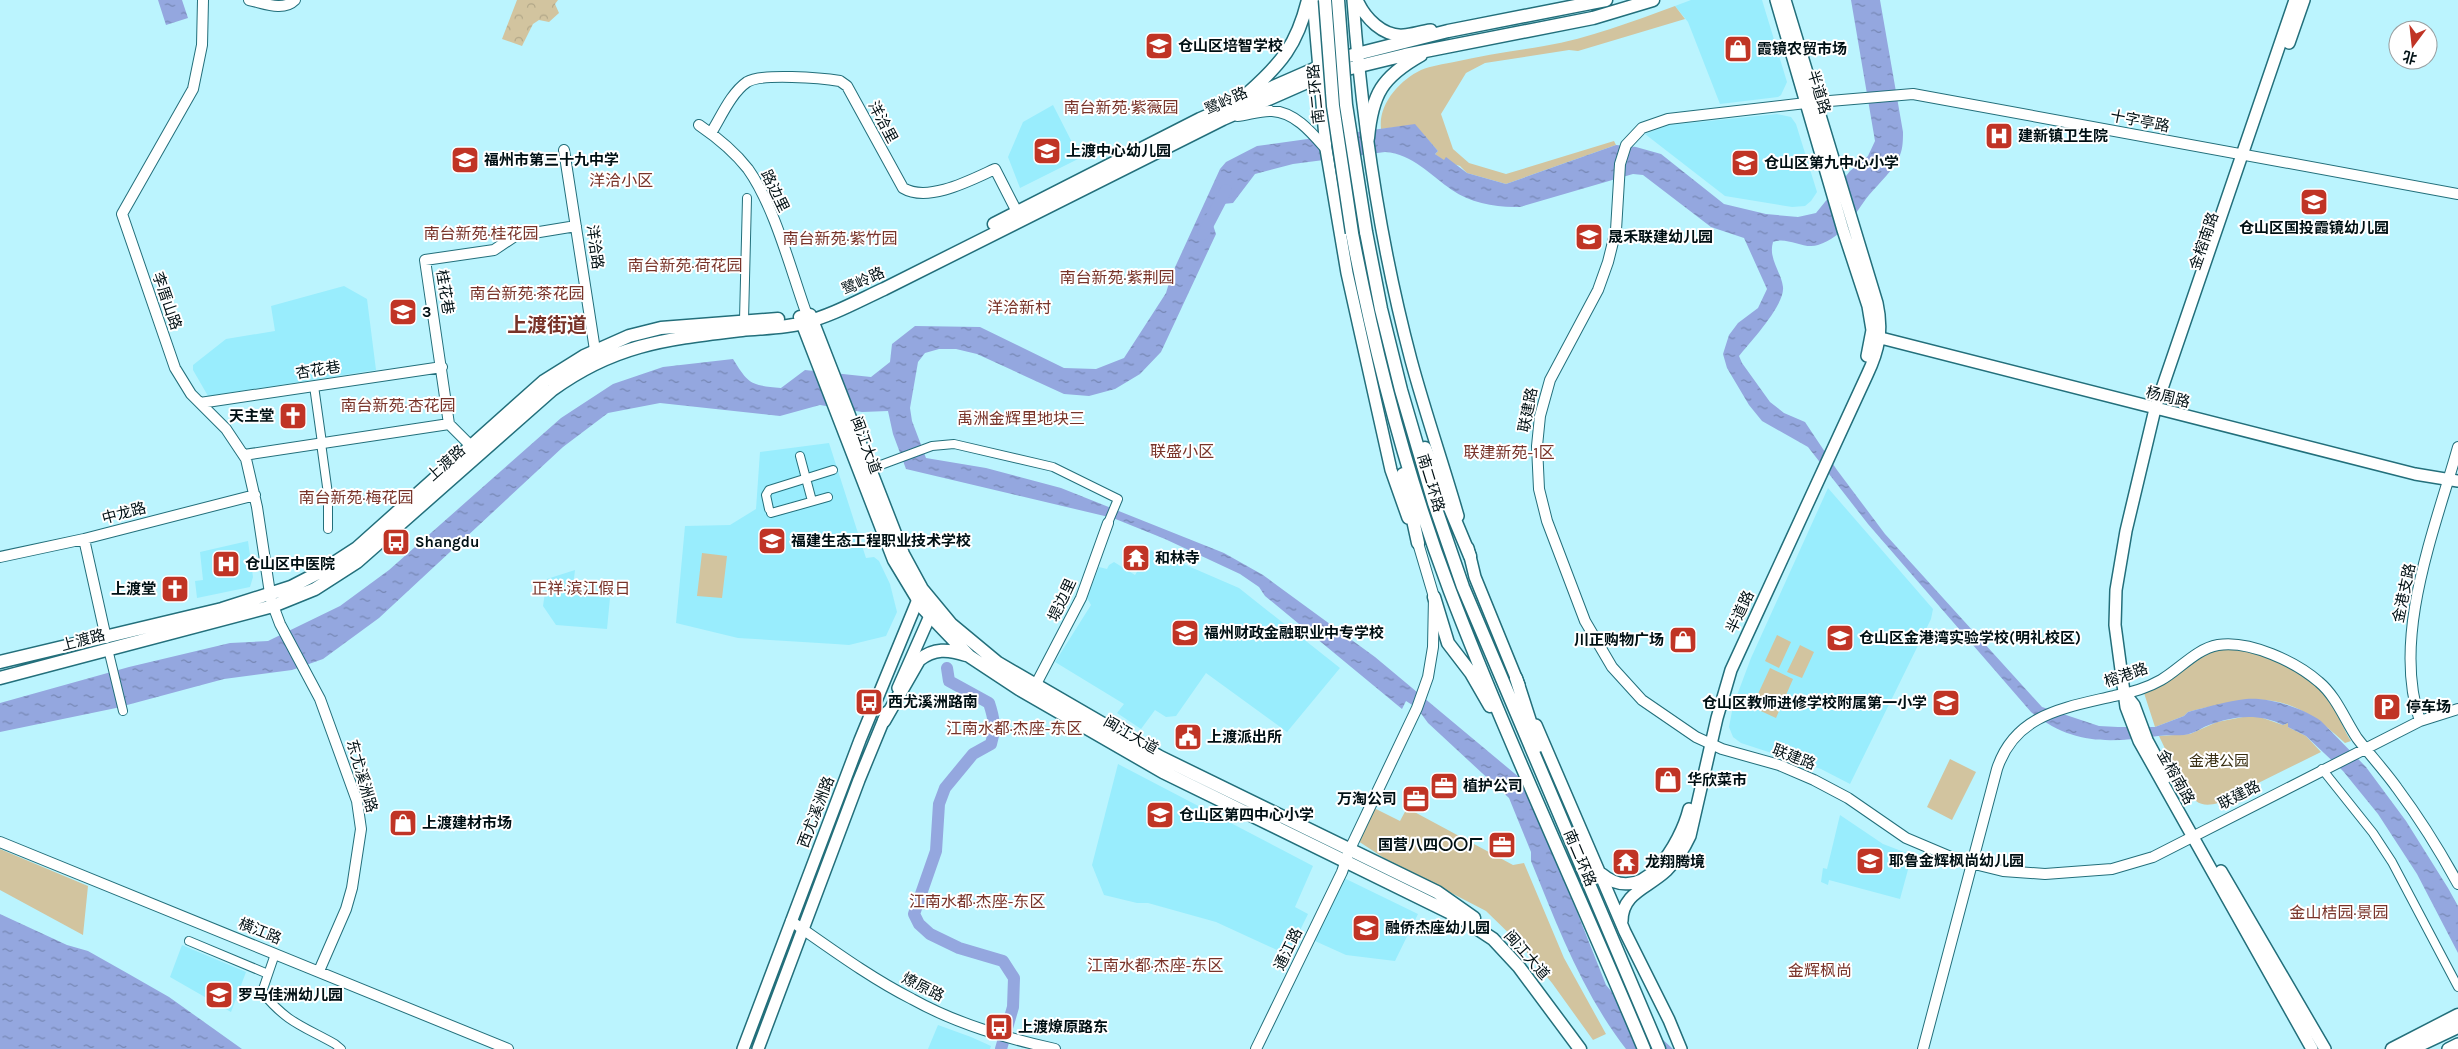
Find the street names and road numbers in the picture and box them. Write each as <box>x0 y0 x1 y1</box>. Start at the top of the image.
street label: 南二环路 <box>1304 63 1328 125</box>
street label: 半道路 <box>1804 68 1834 116</box>
street label: 鹭岭路 <box>1202 83 1250 119</box>
street label: 洋洽里 <box>864 98 902 146</box>
street label: 十字亭路 <box>2109 106 2171 136</box>
street label: 路边里 <box>757 167 793 215</box>
street label: 金榕南路 <box>2186 210 2222 272</box>
street label: 洋洽路 <box>583 223 607 271</box>
street label: 鹭岭路 <box>839 263 887 299</box>
street label: 桂花巷 <box>433 268 457 316</box>
street label: 李厝山路 <box>149 270 185 332</box>
street label: 杏花巷 <box>294 358 342 382</box>
street label: 杨周路 <box>2144 383 2192 411</box>
street label: 联建路 <box>1515 386 1541 434</box>
street label: 闽江大道 <box>847 414 885 476</box>
street label: 上渡路 <box>423 441 469 485</box>
street label: 南二环路 <box>1414 452 1448 514</box>
street label: 中龙路 <box>100 498 148 528</box>
street label: 金港支路 <box>2389 562 2419 624</box>
street label: 堤边里 <box>1044 576 1080 624</box>
street label: 半道路 <box>1722 588 1758 636</box>
street label: 上渡路 <box>59 625 107 655</box>
street label: 榕港路 <box>2102 659 2150 691</box>
street label: 闽江大道 <box>1101 712 1161 758</box>
street label: 东尤溪洲路 <box>343 737 381 815</box>
street label: 联建路 <box>1770 741 1818 773</box>
street label: 金榕南路 <box>2154 746 2198 808</box>
street label: 西尤溪洲路 <box>794 774 838 850</box>
street label: 联建路 <box>2215 777 2263 813</box>
street label: 南二环路 <box>1560 827 1600 889</box>
street label: 横江路 <box>236 914 284 948</box>
street label: 通江路 <box>1270 925 1306 973</box>
street label: 闽江大道 <box>1501 926 1553 984</box>
street label: 燎原路 <box>899 969 947 1005</box>

